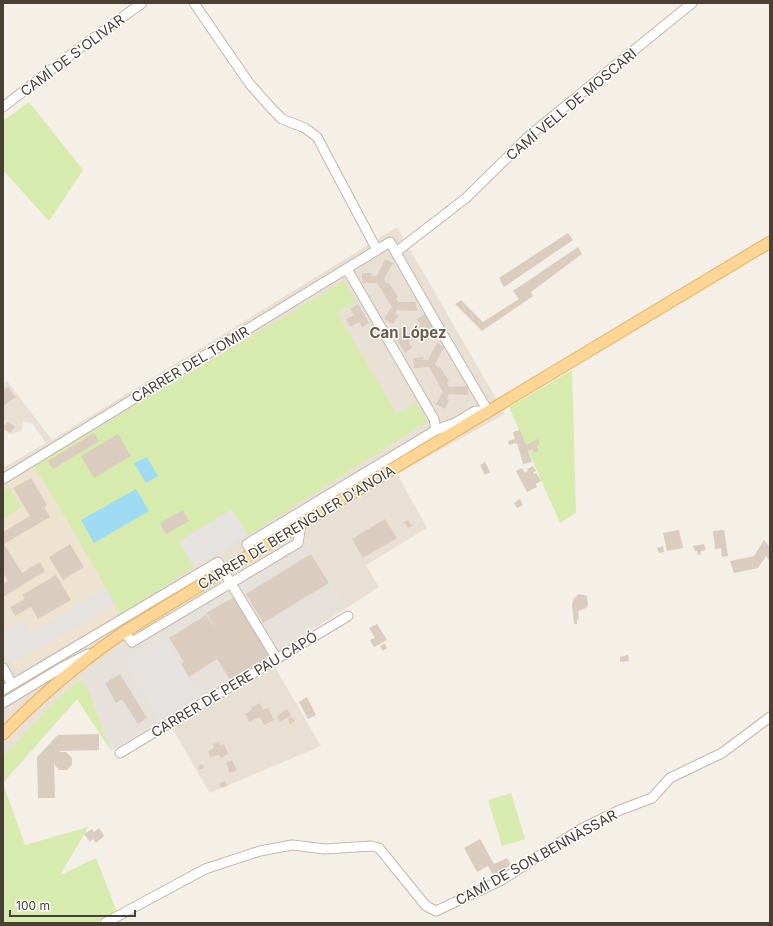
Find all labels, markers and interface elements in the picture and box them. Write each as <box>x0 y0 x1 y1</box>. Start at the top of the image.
street label: CAMÍ DE S'OLIVAR <box>17 10 127 100</box>
street label: CAMÍ VELL DE MOSCARI <box>502 44 640 164</box>
street label: CARRER DEL TOMIR <box>128 322 252 406</box>
district label: Can López <box>369 323 447 342</box>
street label: CARRER DE BERENGUER D'ANOIA <box>194 461 398 593</box>
street label: CARRER DE PERE PAU CAPÓ <box>148 628 320 740</box>
street label: CAMÍ DE SON BENNÀSSAR <box>452 806 620 908</box>
scale bar <box>10 892 135 918</box>
text: 100 m <box>16 898 50 913</box>

